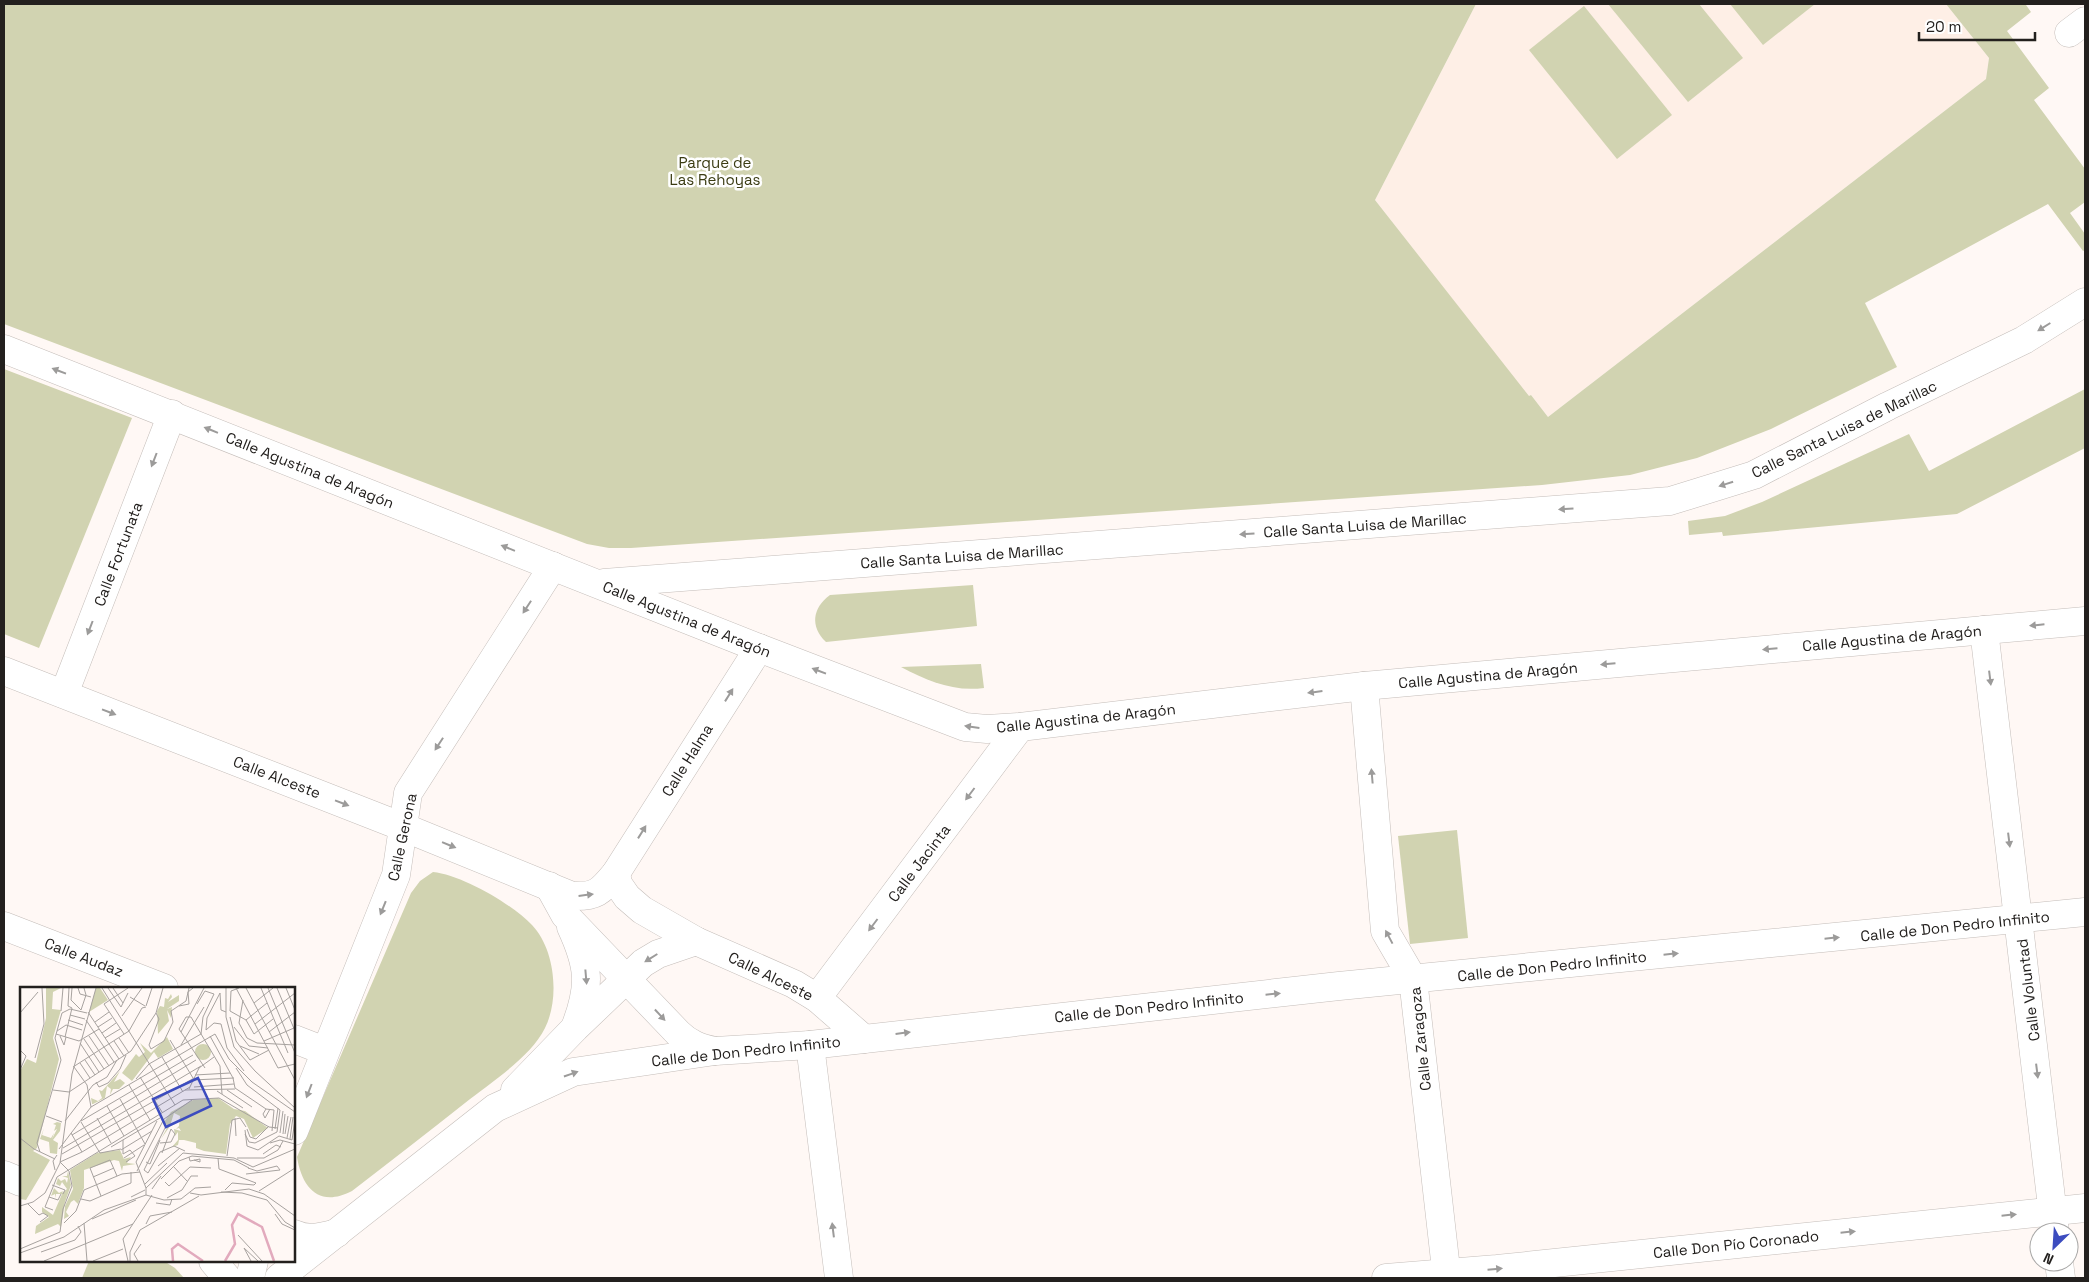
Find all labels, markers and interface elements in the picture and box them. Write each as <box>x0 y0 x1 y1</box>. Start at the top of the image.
scale bar <box>1919 10 2035 42</box>
text: 20 m <box>1926 17 1961 36</box>
park label: Parque de Las Rehoyas <box>670 153 761 189</box>
one-way arrow <box>2037 323 2050 332</box>
one-way arrow <box>51 367 66 375</box>
street label: Calle Santa Luisa de Marillac <box>1748 376 1940 482</box>
one-way arrow <box>203 426 218 434</box>
street label: Calle Agustina de Aragón <box>223 427 397 513</box>
one-way arrow <box>150 453 158 467</box>
one-way arrow <box>1718 480 1733 488</box>
street label: Calle Fortunata <box>89 499 147 609</box>
one-way arrow <box>1558 506 1574 514</box>
street label: Calle Santa Luisa de Marillac <box>1263 508 1467 542</box>
one-way arrow <box>1239 530 1255 538</box>
street label: Calle Santa Luisa de Marillac <box>860 539 1064 573</box>
one-way arrow <box>500 544 515 552</box>
street label: Calle Agustina de Aragón <box>600 576 774 662</box>
one-way arrow <box>522 601 532 614</box>
one-way arrow <box>85 621 93 635</box>
street label: Calle Agustina de Aragón <box>1802 621 1982 655</box>
one-way arrow <box>2028 622 2044 630</box>
one-way arrow <box>1762 646 1778 654</box>
street label: Calle Agustina de Aragón <box>1398 658 1578 692</box>
one-way arrow <box>1600 660 1616 668</box>
one-way arrow <box>812 667 827 674</box>
one-way arrow <box>1986 671 1994 687</box>
one-way arrow <box>724 688 734 701</box>
one-way arrow <box>1307 688 1323 696</box>
street label: Calle Agustina de Aragón <box>996 699 1176 737</box>
one-way arrow <box>102 709 117 716</box>
street label: Calle Halma <box>657 720 717 800</box>
one-way arrow <box>963 723 979 731</box>
one-way arrow <box>435 737 444 751</box>
street label: Calle Alceste <box>230 752 324 802</box>
one-way arrow <box>1367 768 1375 784</box>
one-way arrow <box>965 787 975 801</box>
street label: Calle Gerona <box>383 791 421 883</box>
one-way arrow <box>335 799 350 807</box>
street label: Calle Jacinta <box>884 820 955 906</box>
one-way arrow <box>637 825 647 838</box>
one-way arrow <box>2005 832 2013 848</box>
one-way arrow <box>441 842 456 850</box>
one-way arrow <box>578 891 594 899</box>
one-way arrow <box>379 900 386 915</box>
street label: Calle de Don Pedro Infinito <box>1859 907 2051 945</box>
one-way arrow <box>868 918 879 931</box>
one-way arrow <box>1385 930 1393 944</box>
street label: Calle Audaz <box>42 933 126 981</box>
one-way arrow <box>1825 934 1841 942</box>
street label: Calle Voluntad <box>2012 938 2044 1042</box>
street label: Calle Alceste <box>725 947 817 1005</box>
street label: Calle de Don Pedro Infinito <box>1456 947 1648 985</box>
one-way arrow <box>1663 950 1679 958</box>
one-way arrow <box>644 954 657 963</box>
one-way arrow <box>582 969 590 985</box>
street label: Calle Zaragoza <box>1405 986 1435 1092</box>
inset map <box>20 987 295 1262</box>
street label: Calle de Don Pedro Infinito <box>1053 988 1245 1026</box>
one-way arrow <box>1266 989 1282 997</box>
one-way arrow <box>655 1008 666 1021</box>
one-way arrow <box>895 1029 911 1037</box>
street label: Calle de Don Pedro Infinito <box>650 1032 842 1070</box>
one-way arrow <box>2033 1063 2041 1079</box>
one-way arrow <box>564 1069 579 1077</box>
one-way arrow <box>305 1084 313 1099</box>
one-way arrow <box>2002 1211 2018 1219</box>
one-way arrow <box>829 1222 837 1238</box>
north arrow <box>2029 1222 2079 1272</box>
street label: Calle Don Pío Coronado <box>1652 1226 1820 1262</box>
one-way arrow <box>1840 1228 1856 1236</box>
text: N <box>2040 1249 2057 1269</box>
one-way arrow <box>1487 1264 1503 1272</box>

